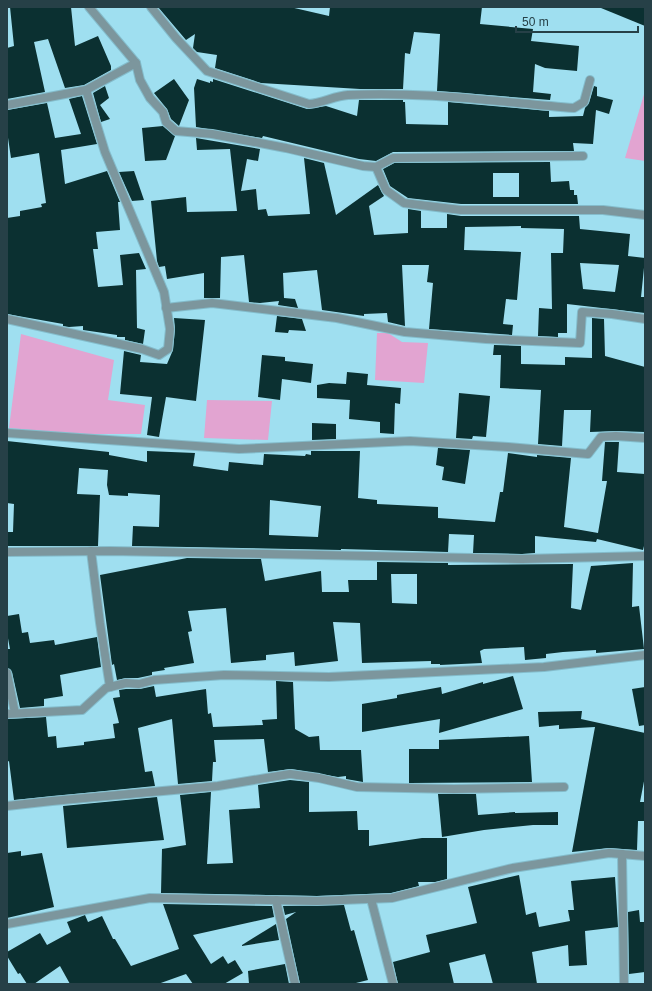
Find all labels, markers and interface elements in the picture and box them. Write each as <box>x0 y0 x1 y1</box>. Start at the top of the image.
scale bar <box>516 8 638 34</box>
text: 50 m <box>522 15 549 29</box>

